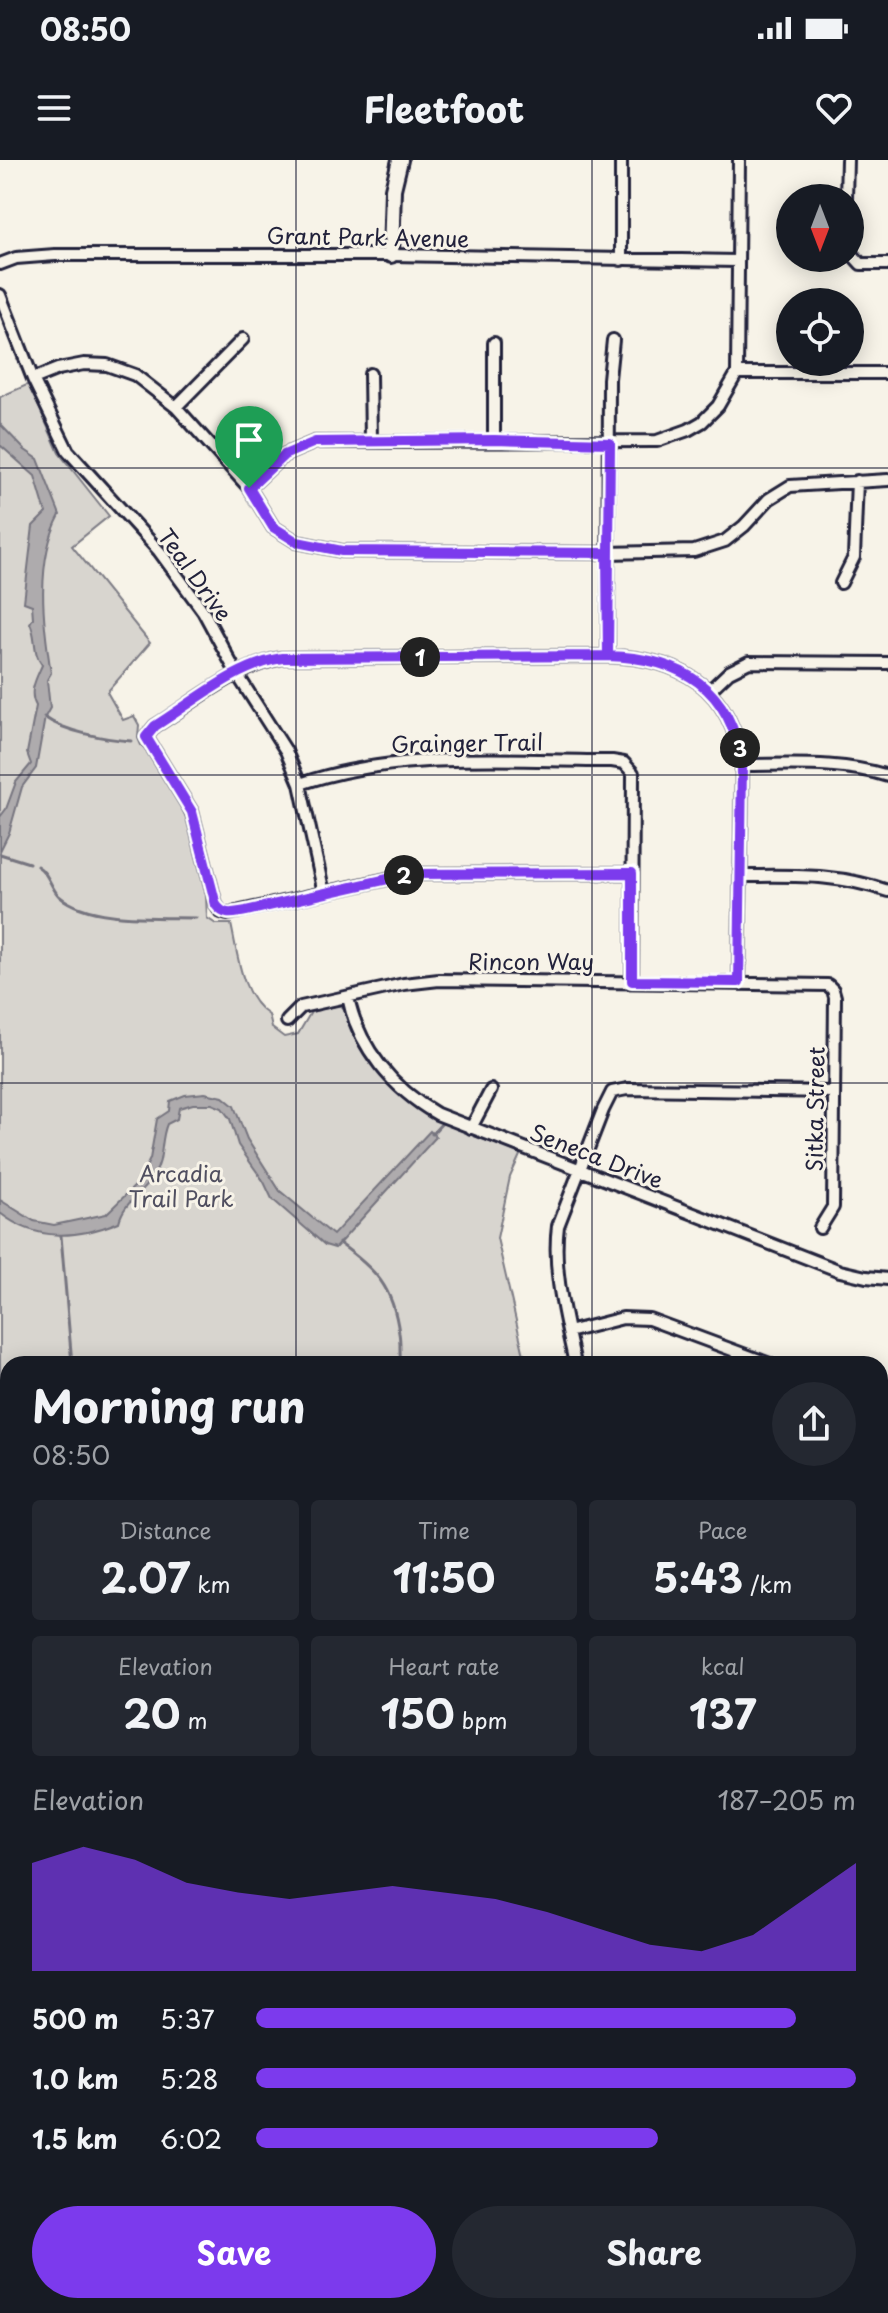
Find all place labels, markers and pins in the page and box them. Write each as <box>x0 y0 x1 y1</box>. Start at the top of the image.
pin <box>215 406 283 488</box>
pin: 1 <box>400 637 440 677</box>
pin: 3 <box>720 728 760 768</box>
pin: 2 <box>384 855 424 895</box>

